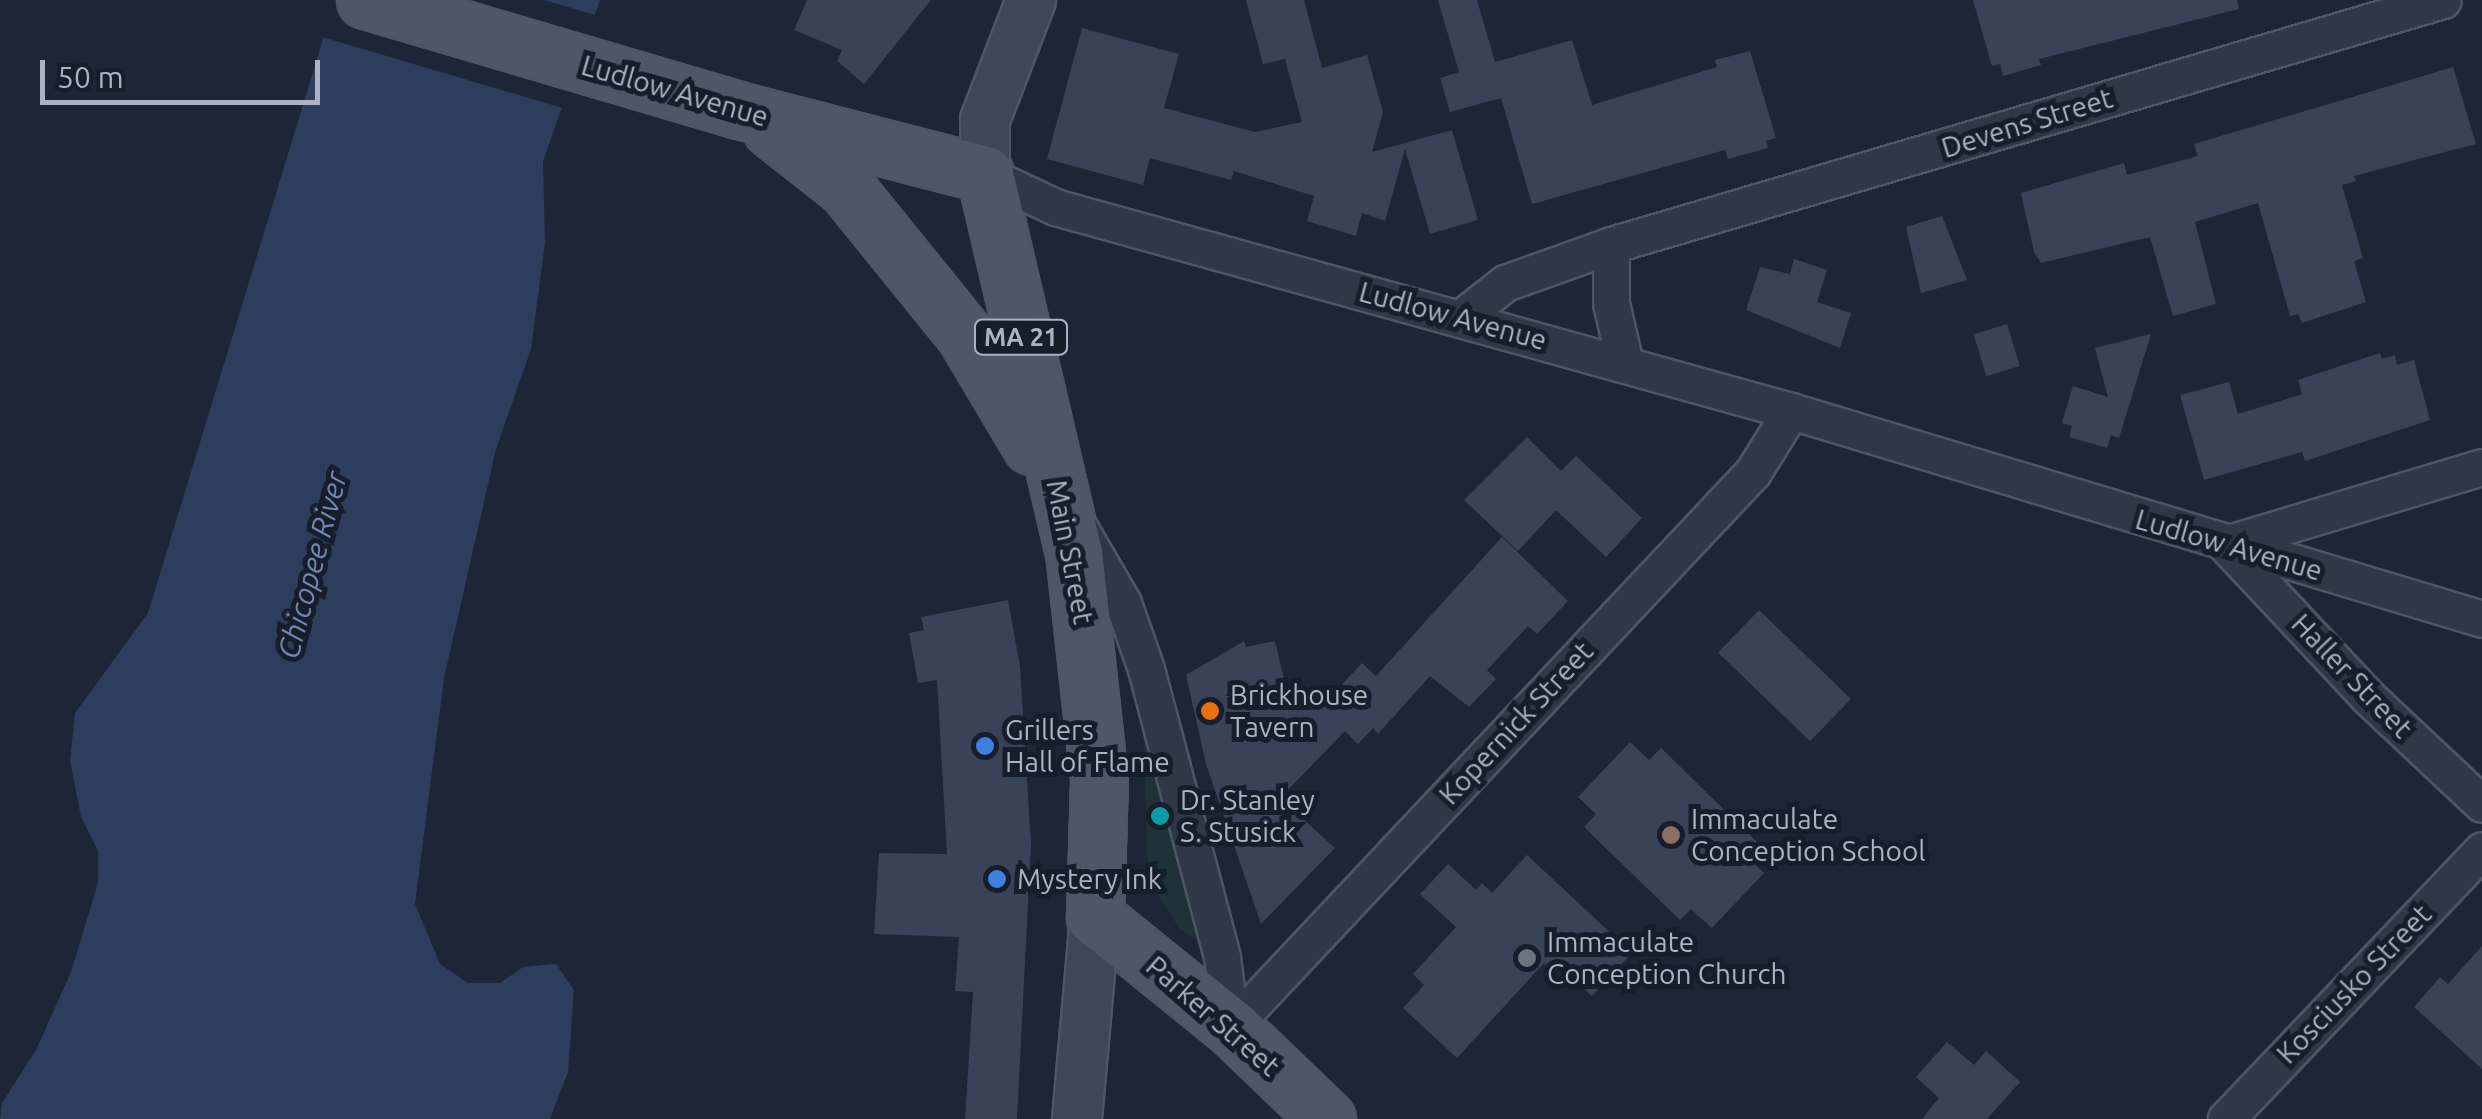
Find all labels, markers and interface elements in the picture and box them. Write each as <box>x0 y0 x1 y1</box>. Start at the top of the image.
scale bar <box>45 40 325 102</box>
street label: Ludlow Avenue <box>578 48 772 134</box>
text: 50 m <box>57 60 124 94</box>
street label: Devens Street <box>1937 81 2117 165</box>
street label: Ludlow Avenue <box>1356 275 1550 357</box>
road number: MA 21 <box>974 317 1068 357</box>
water label: Chicopee River <box>270 467 354 663</box>
street label: Main Street <box>1040 477 1100 627</box>
street label: Ludlow Avenue <box>2132 502 2326 588</box>
street label: Haller Street <box>2285 607 2419 745</box>
street label: Kopernick Street <box>1432 635 1600 811</box>
place label: Brickhouse Tavern <box>1230 678 1368 744</box>
marker: Brickhouse Tavern <box>1199 700 1221 722</box>
place label: Grillers Hall of Flame <box>1005 713 1170 779</box>
marker: Grillers Hall of Flame <box>974 735 996 757</box>
place label: Dr. Stanley S. Stusick <box>1180 783 1315 849</box>
place label: Immaculate Conception School <box>1691 802 1926 868</box>
marker: Dr. Stanley S. Stusick <box>1149 805 1171 827</box>
marker: Immaculate Conception School <box>1660 824 1682 846</box>
place label: Mystery Ink <box>1017 862 1162 896</box>
marker: Mystery Ink <box>986 868 1008 890</box>
street label: Kosciusko Street <box>2270 898 2438 1070</box>
place label: Immaculate Conception Church <box>1547 925 1787 991</box>
marker: Immaculate Conception Church <box>1516 947 1538 969</box>
street label: Parker Street <box>1139 949 1287 1083</box>

